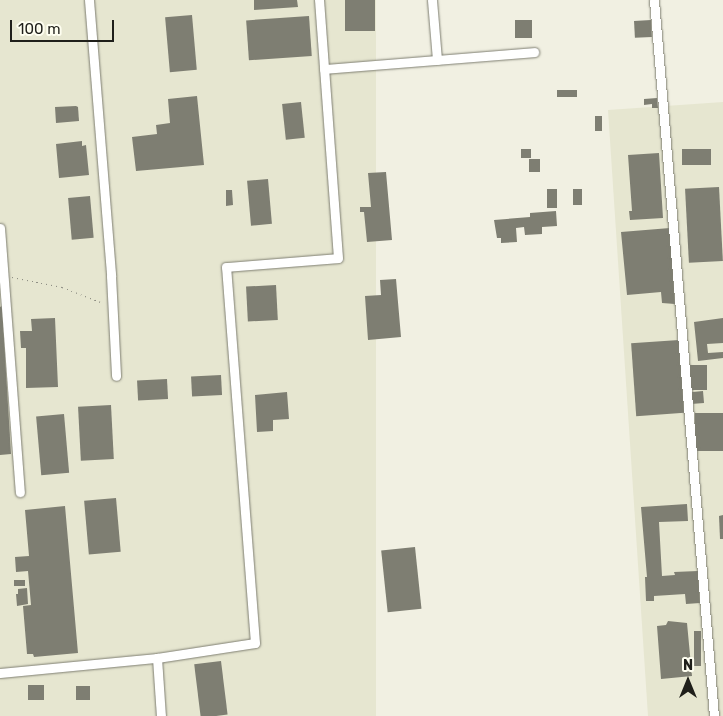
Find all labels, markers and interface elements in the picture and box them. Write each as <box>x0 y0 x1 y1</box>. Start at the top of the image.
scale bar <box>12 10 116 42</box>
text: 100 m <box>18 20 60 38</box>
north arrow <box>663 656 713 706</box>
text: N <box>683 657 693 674</box>

